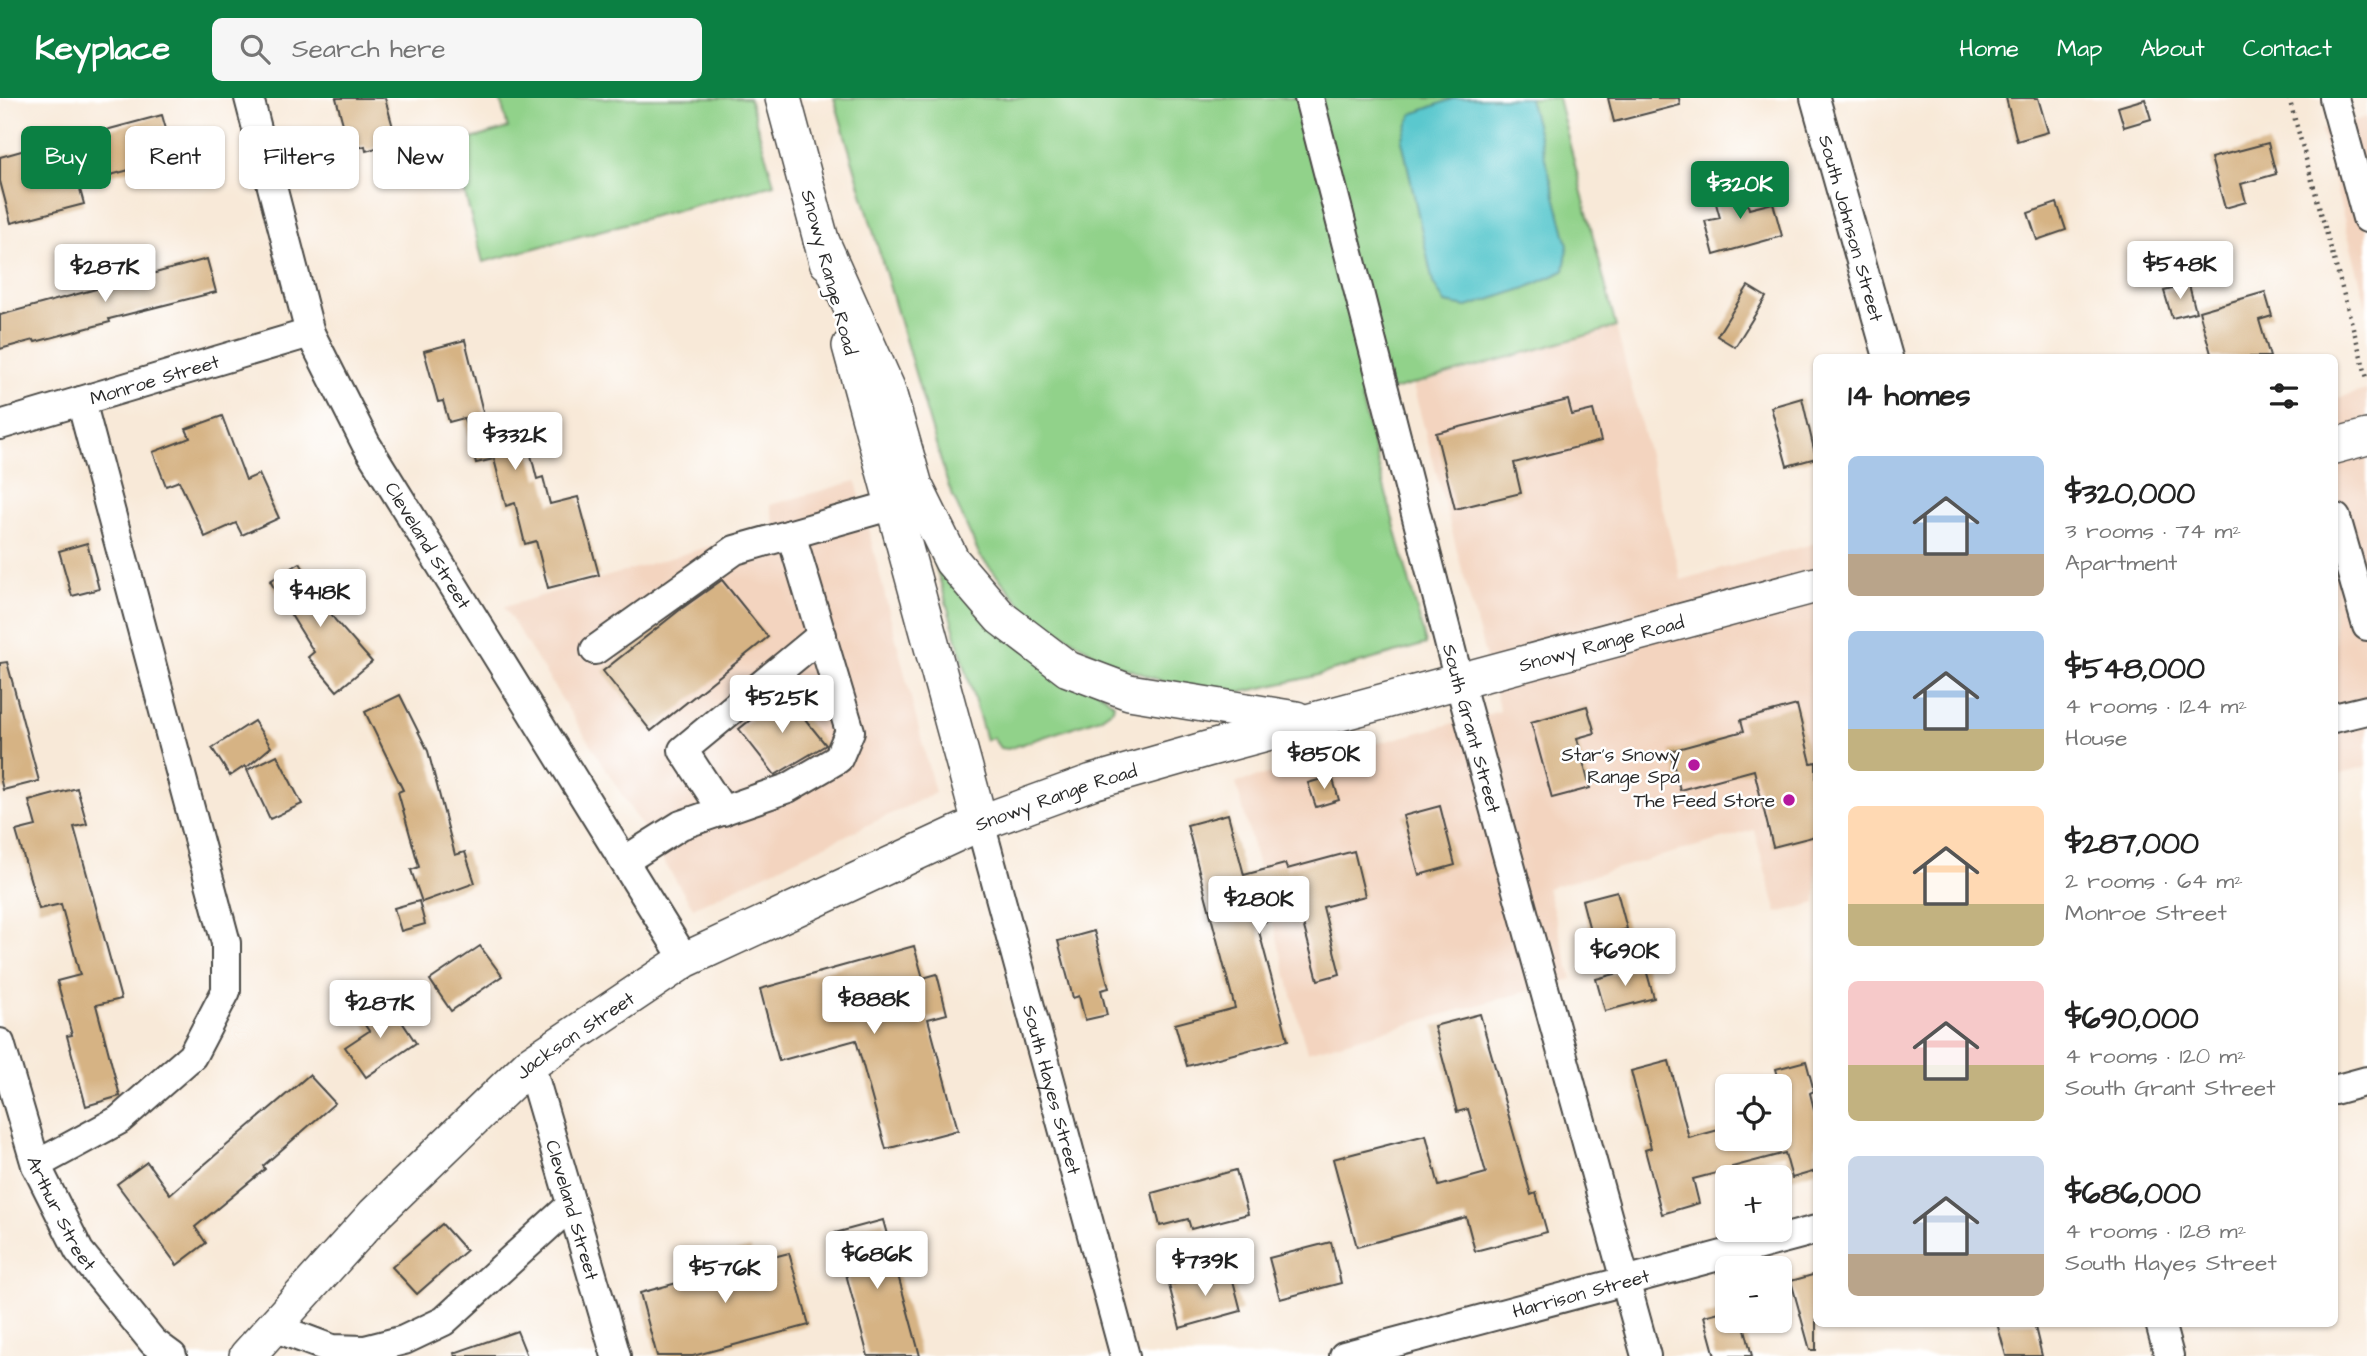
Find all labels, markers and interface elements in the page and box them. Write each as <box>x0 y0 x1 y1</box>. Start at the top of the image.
search box <box>212 18 702 81</box>
text: Keyplace <box>35 26 170 72</box>
icon: search <box>236 30 274 68</box>
text: Search here <box>292 31 445 67</box>
text: Home <box>1959 32 2019 66</box>
text: Map <box>2057 32 2102 66</box>
text: About <box>2140 32 2205 66</box>
text: Contact <box>2243 32 2332 66</box>
chip: Buy <box>21 126 111 189</box>
chip: Rent <box>125 126 225 189</box>
chip: Filters <box>239 126 359 189</box>
chip: New <box>373 126 469 189</box>
street label: South Johnson Street <box>1811 132 1889 325</box>
pin: $320K <box>1691 162 1789 221</box>
text: $320K <box>1707 168 1773 200</box>
street label: Snowy Range Road <box>793 187 864 358</box>
pin: $548K <box>2131 242 2229 301</box>
pin: $287K <box>56 244 154 304</box>
text: $548K <box>2143 248 2217 280</box>
text: $287K <box>71 251 139 283</box>
street label: Monroe Street <box>87 349 223 413</box>
text: 14 homes <box>1848 375 1971 417</box>
icon: filters <box>2265 377 2303 415</box>
pin: $332K <box>466 412 564 472</box>
text: $332K <box>483 419 547 451</box>
text: $320,000 <box>2065 473 2195 515</box>
street label: Cleveland Street <box>378 477 477 615</box>
icon: home <box>1904 484 1988 568</box>
text: 3 rooms · 74 m² <box>2065 515 2241 547</box>
text: Apartment <box>2065 547 2177 579</box>
pin: $418K <box>271 570 369 629</box>
text: $418K <box>290 576 350 608</box>
street label: Snowy Range Road <box>1516 609 1687 679</box>
street label: South Grant Street <box>1435 641 1507 816</box>
text: $548,000 <box>2065 648 2205 690</box>
icon: home <box>1904 659 1988 743</box>
pin: $525K <box>733 676 831 735</box>
text: $525K <box>746 682 818 714</box>
text: 4 rooms · 124 m² <box>2065 690 2247 722</box>
text: House <box>2065 722 2128 754</box>
pin: $850K <box>1275 732 1373 791</box>
text: $850K <box>1288 738 1360 770</box>
place label: Star's Snowy Range Spa <box>1562 742 1681 792</box>
marker: Star's Snowy Range Spa <box>1686 757 1702 773</box>
street label: Snowy Range Road <box>971 758 1140 839</box>
place label: The Feed Store <box>1633 788 1775 815</box>
marker: The Feed Store <box>1781 792 1797 808</box>
text: $287,000 <box>2065 823 2199 865</box>
icon: home <box>1904 834 1988 918</box>
text: 2 rooms · 64 m² <box>2065 865 2243 897</box>
pin: $280K <box>1210 876 1308 936</box>
text: $280K <box>1224 883 1294 915</box>
text: Monroe Street <box>2065 897 2227 929</box>
pin: $690K <box>1576 928 1674 988</box>
text: $690K <box>1591 935 1659 967</box>
pin: $888K <box>825 976 923 1036</box>
pin: $287K <box>331 981 429 1040</box>
text: $888K <box>838 983 910 1015</box>
street label: Jackson Street <box>510 985 641 1086</box>
text: $287K <box>346 987 414 1019</box>
text: $690,000 <box>2065 998 2199 1040</box>
street label: South Hayes Street <box>1015 1002 1087 1178</box>
icon: home <box>1904 1009 1988 1093</box>
text: 4 rooms · 120 m² <box>2065 1040 2246 1072</box>
text: South Grant Street <box>2065 1072 2276 1104</box>
map controls <box>1715 1074 1792 1333</box>
button: locate <box>1715 1074 1792 1151</box>
street label: Cleveland Street <box>538 1137 605 1284</box>
street label: Arthur Street <box>19 1154 102 1278</box>
button: + <box>1715 1165 1792 1242</box>
text: $686,000 <box>2065 1173 2201 1215</box>
icon: home <box>1904 1184 1988 1268</box>
text: 4 rooms · 128 m² <box>2065 1215 2246 1247</box>
pin: $686K <box>828 1232 926 1291</box>
text: $686K <box>842 1238 912 1270</box>
pin: $739K <box>1156 1238 1254 1298</box>
text: $739K <box>1172 1245 1238 1277</box>
pin: $576K <box>676 1246 774 1305</box>
text: South Hayes Street <box>2065 1247 2277 1279</box>
text: $576K <box>689 1252 761 1284</box>
button: − <box>1715 1256 1792 1333</box>
street label: Harrison Street <box>1509 1263 1653 1325</box>

